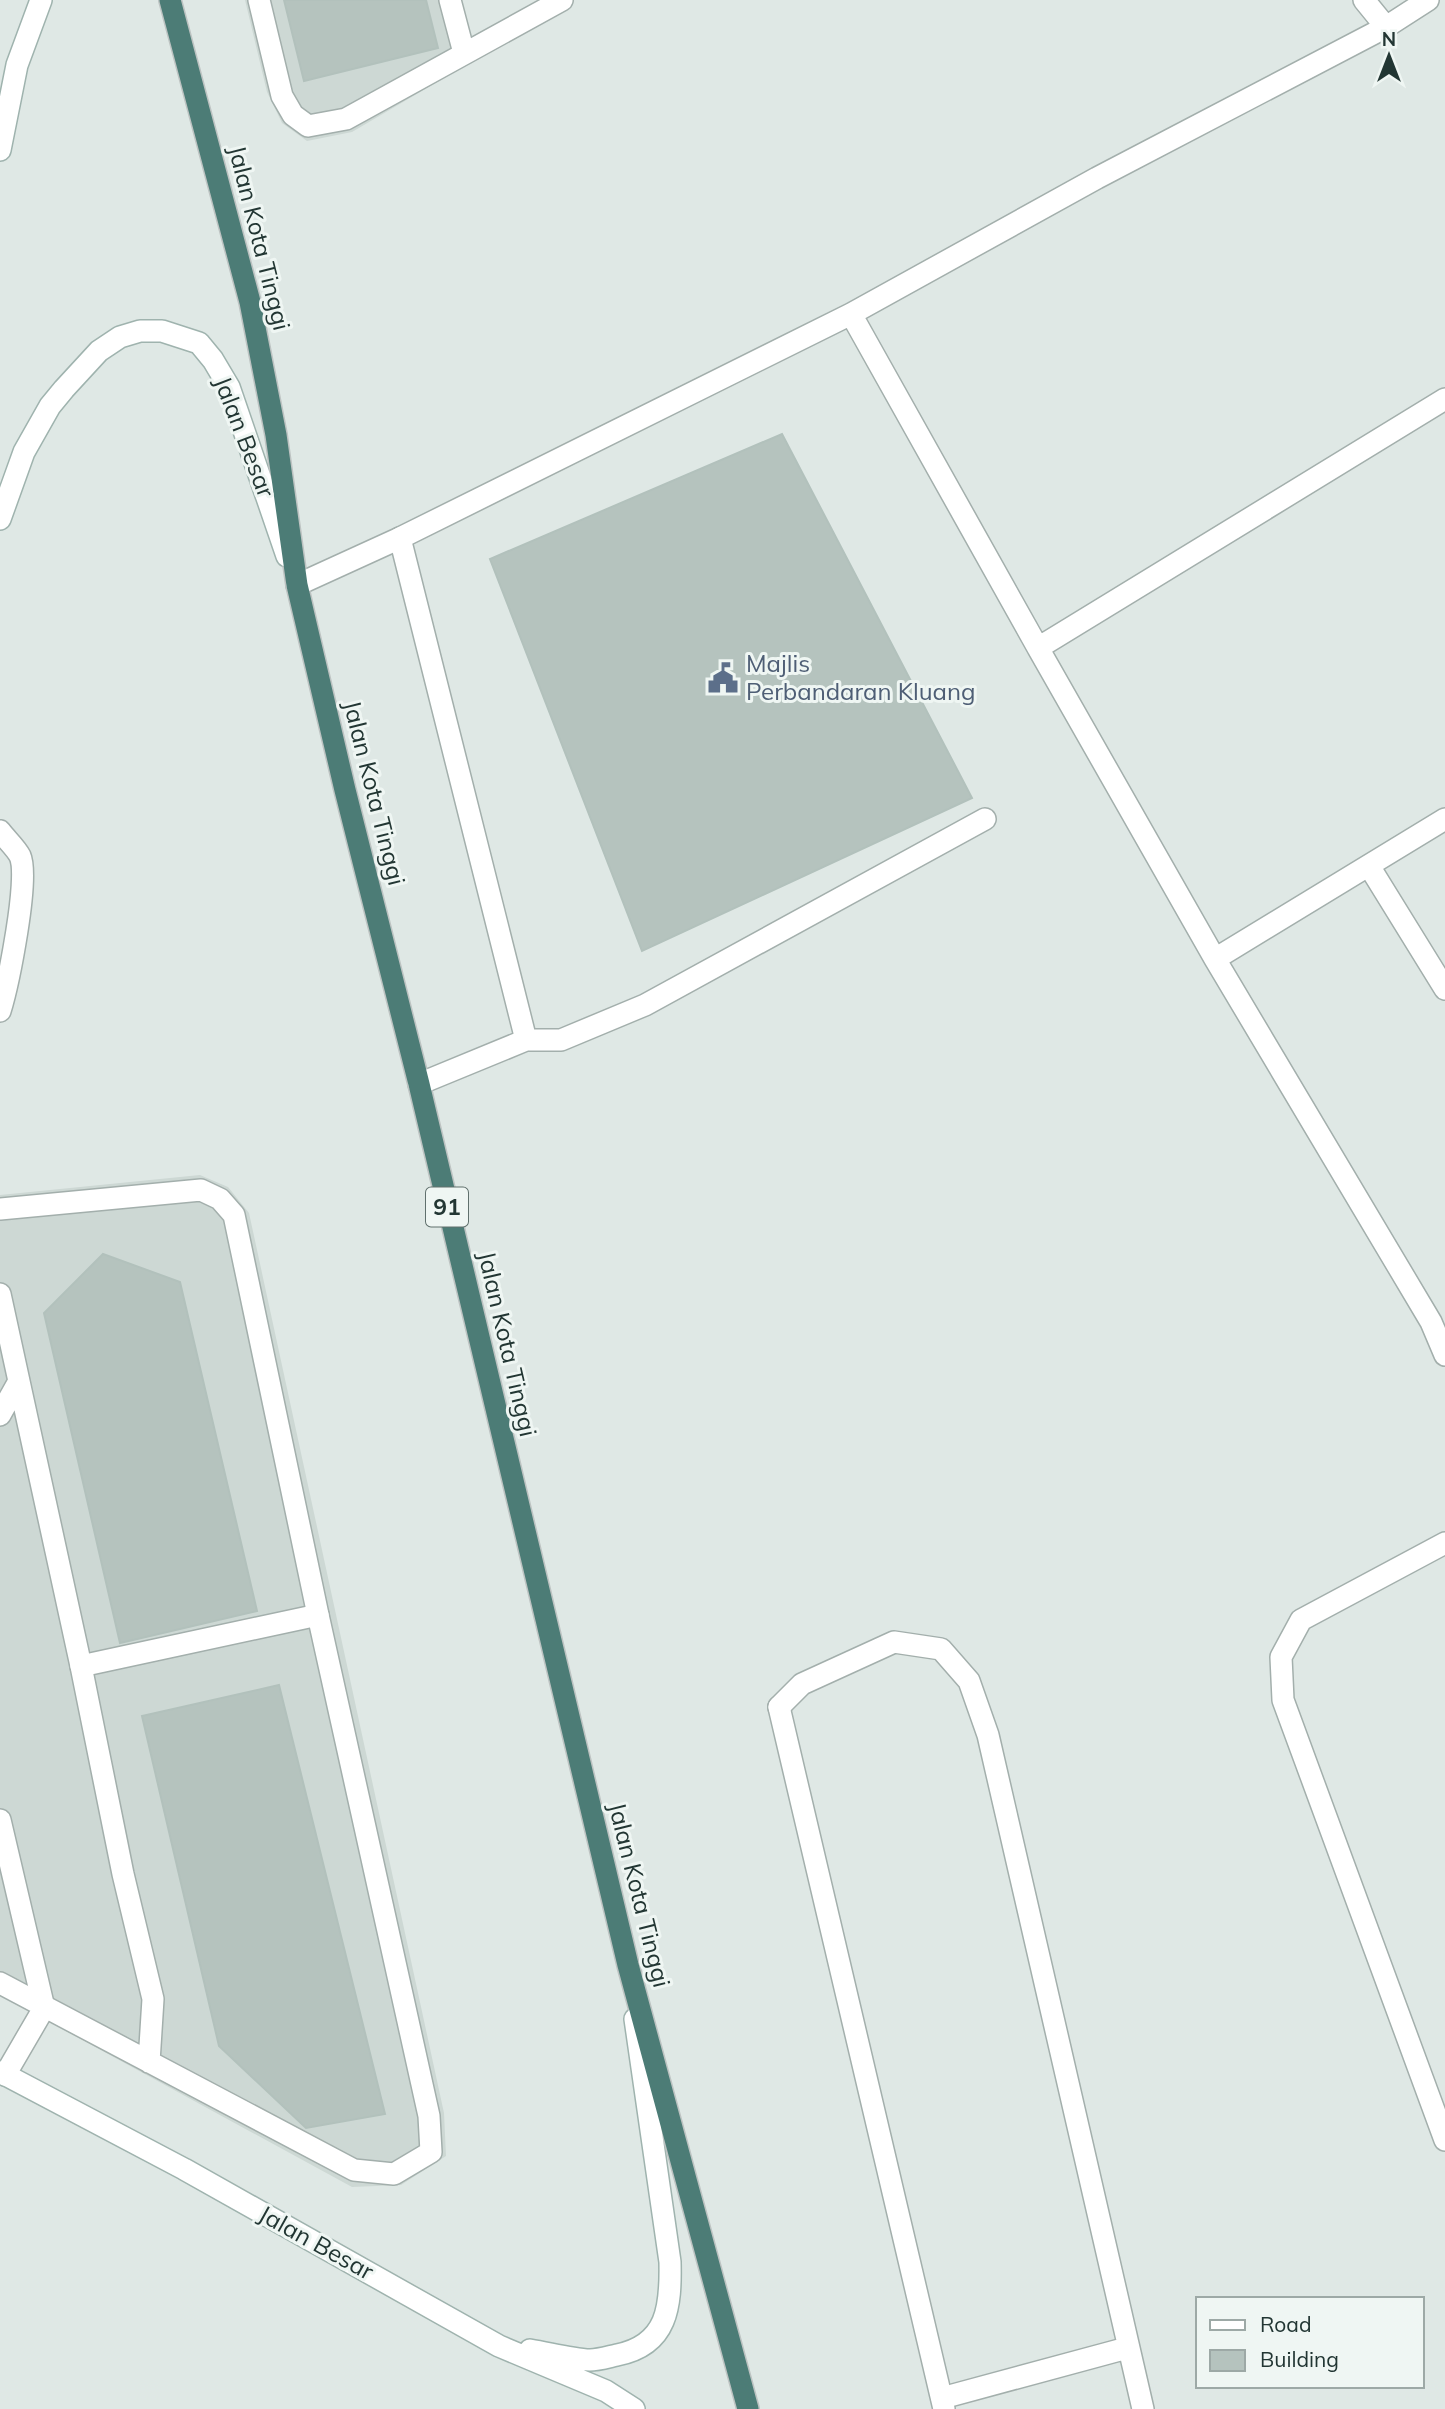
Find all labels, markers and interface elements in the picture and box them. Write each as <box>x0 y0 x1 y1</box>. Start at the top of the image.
north arrow <box>1354 21 1424 91</box>
text: N <box>1382 27 1396 51</box>
street label: Jalan Kota Tinggi <box>223 142 297 333</box>
street label: Jalan Besar <box>208 372 282 502</box>
place label: Majlis Perbandaran Kluang <box>746 648 976 706</box>
public building icon: Majlis Perbandaran Kluang <box>706 661 740 695</box>
street label: Jalan Kota Tinggi <box>338 697 412 888</box>
road number: 91 <box>426 1188 468 1226</box>
street label: Jalan Kota Tinggi <box>472 1248 544 1439</box>
street label: Jalan Kota Tinggi <box>603 1799 677 1990</box>
street label: Jalan Besar <box>254 2198 380 2286</box>
legend <box>1196 2297 1424 2388</box>
text: Road <box>1260 2311 1311 2337</box>
text: Building <box>1260 2346 1339 2372</box>

